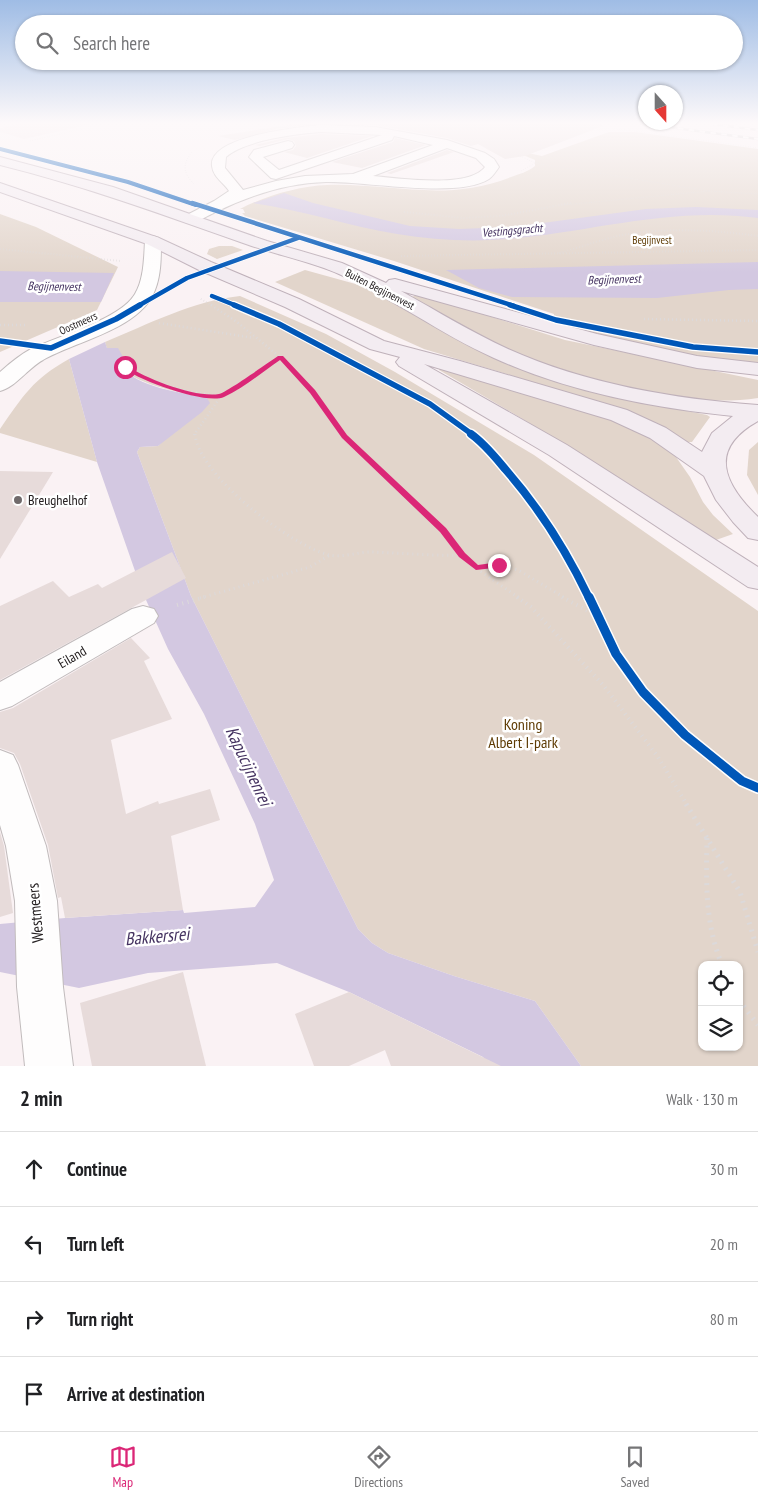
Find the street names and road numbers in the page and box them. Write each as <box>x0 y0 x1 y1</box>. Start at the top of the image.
street label: Buiten Begijnenvest <box>343 266 417 312</box>
street label: Oostmeers <box>57 308 100 338</box>
street label: Eiland <box>54 642 90 672</box>
street label: Westmeers <box>22 882 48 944</box>

